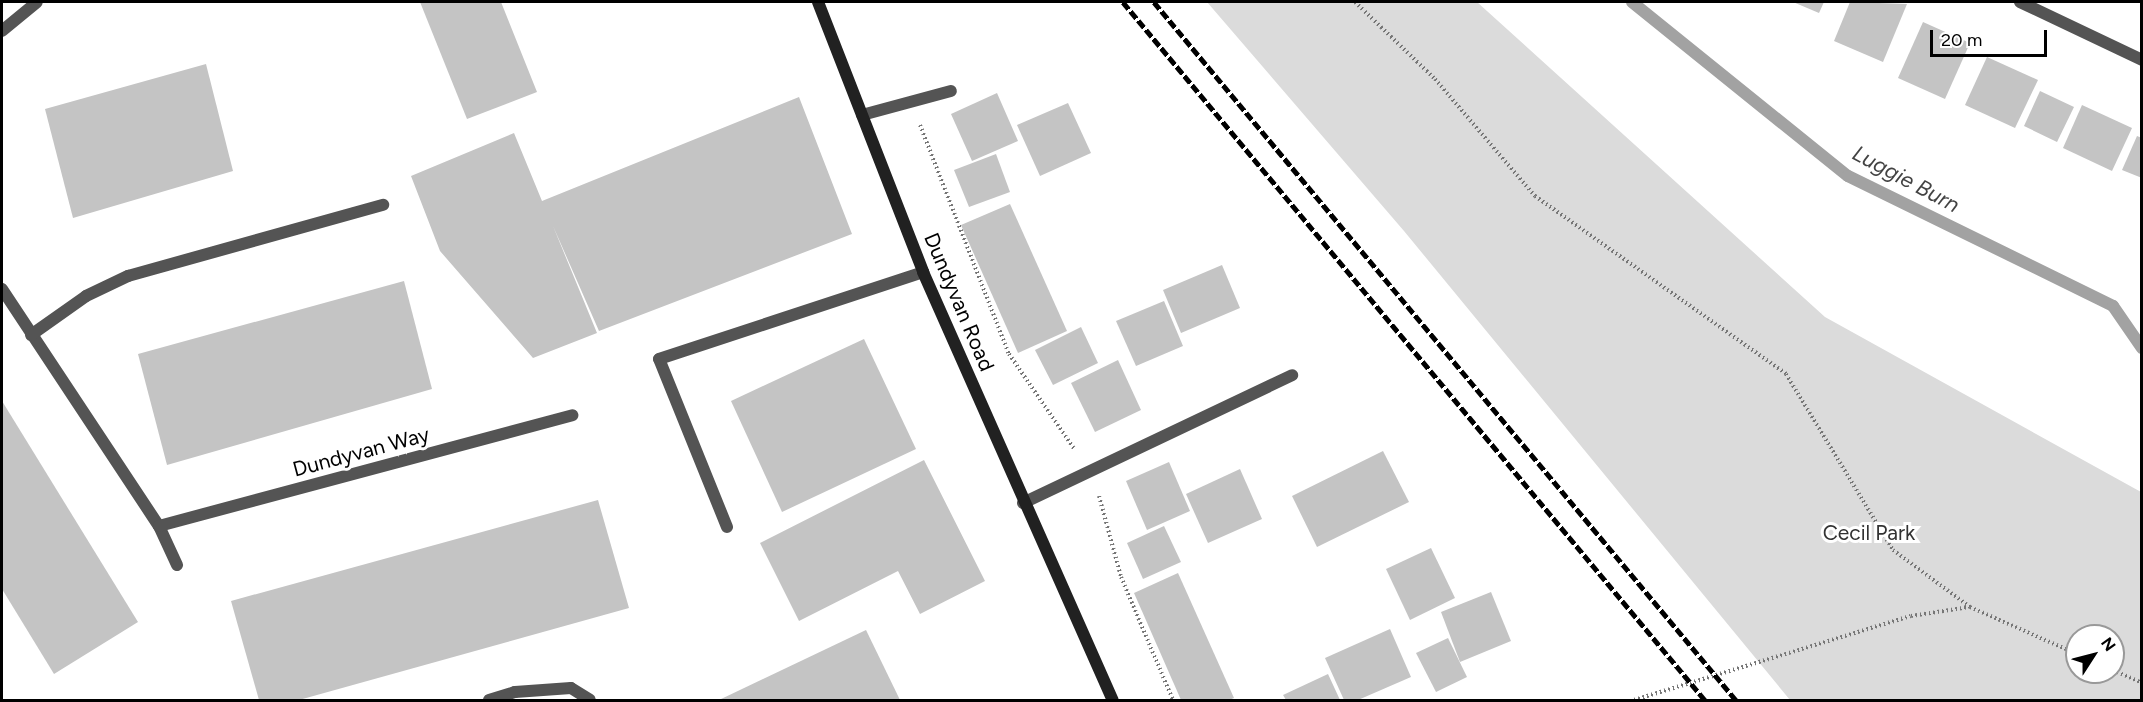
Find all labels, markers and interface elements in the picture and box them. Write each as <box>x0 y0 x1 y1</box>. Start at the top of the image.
scale bar <box>1933 18 2050 56</box>
text: 20 m <box>1941 29 1982 51</box>
water label: Luggie Burn <box>1848 140 1964 218</box>
street label: Dundyvan Road <box>919 229 999 375</box>
street label: Dundyvan Way <box>290 422 432 482</box>
park label: Cecil Park <box>1823 520 1915 546</box>
north arrow <box>2065 624 2125 684</box>
text: N <box>2097 634 2120 655</box>

